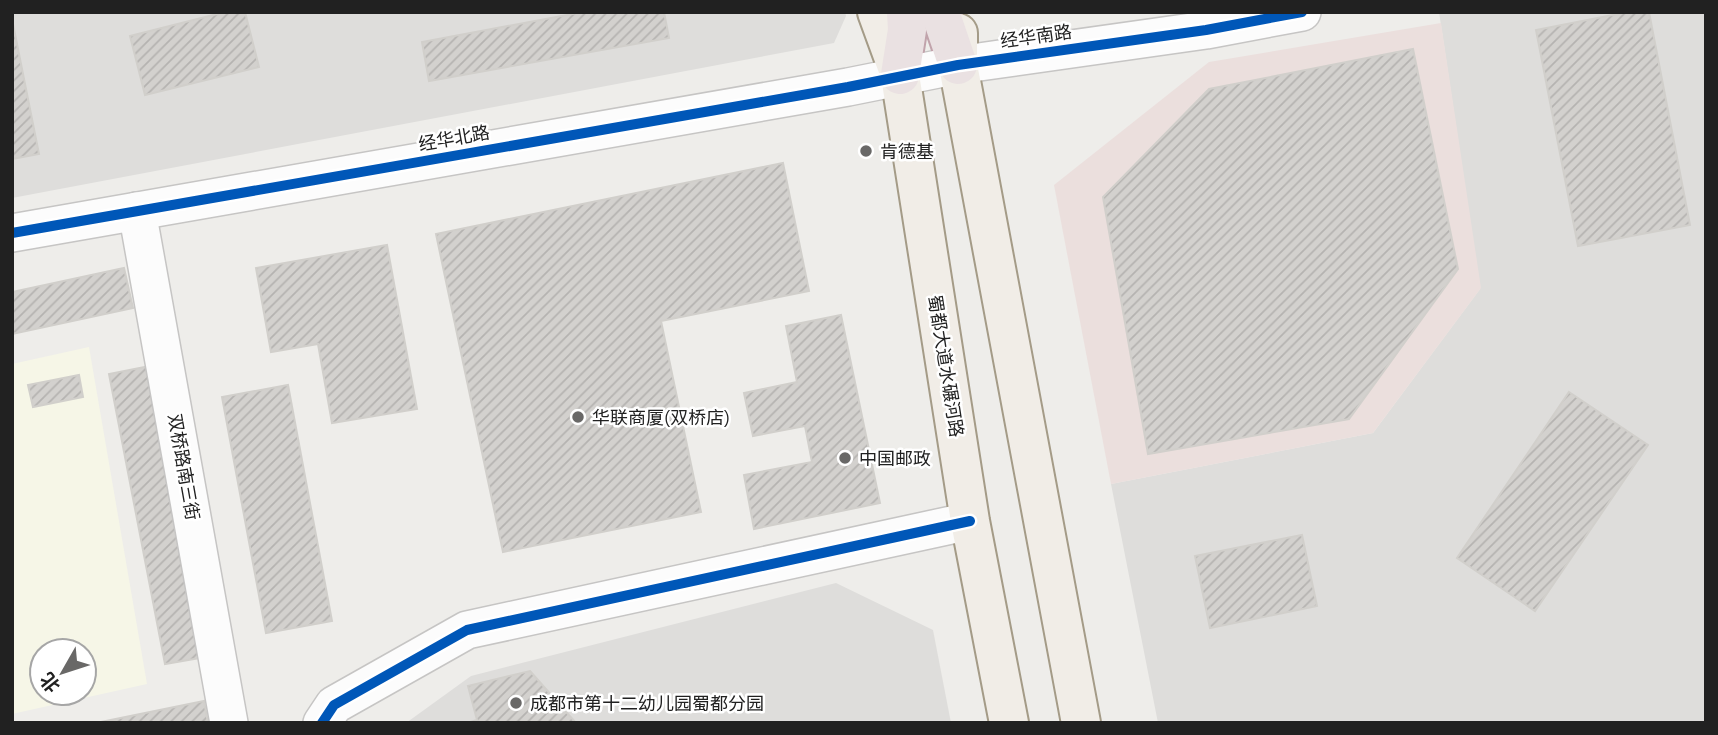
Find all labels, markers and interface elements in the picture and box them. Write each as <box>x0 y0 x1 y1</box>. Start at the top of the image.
street label: 经华南路 <box>999 20 1073 52</box>
street label: 经华北路 <box>417 120 491 156</box>
place label: 肯德基 <box>880 140 934 163</box>
marker: 肯德基 <box>858 143 874 159</box>
street label: 蜀都大道水碾河路 <box>923 293 969 439</box>
place label: 华联商厦(双桥店) <box>592 406 730 429</box>
marker: 华联商厦(双桥店) <box>570 409 586 425</box>
street label: 双桥路南三街 <box>163 412 205 522</box>
place label: 中国邮政 <box>859 447 931 470</box>
marker: 中国邮政 <box>837 450 853 466</box>
north arrow <box>28 637 98 707</box>
text: 北 <box>34 668 65 698</box>
place label: 成都市第十二幼儿园蜀都分园 <box>530 692 764 715</box>
marker: 成都市第十二幼儿园蜀都分园 <box>508 695 524 711</box>

